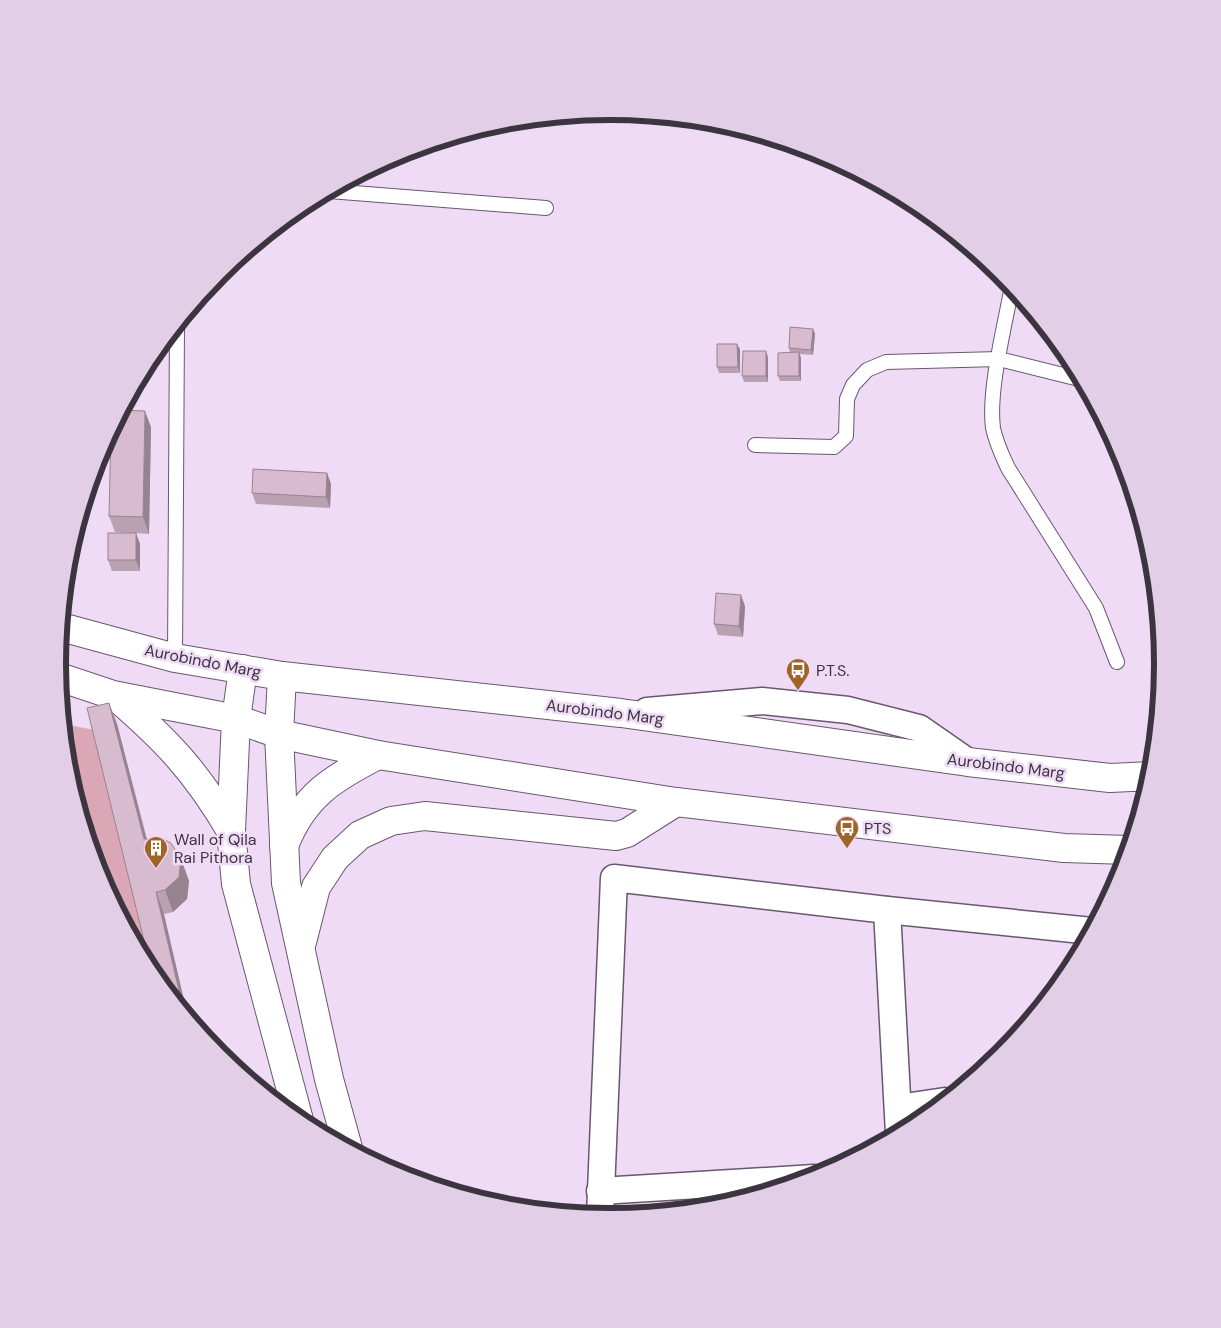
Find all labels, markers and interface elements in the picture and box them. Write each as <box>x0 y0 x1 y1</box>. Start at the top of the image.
street label: Aurobindo Marg <box>143 639 263 683</box>
bus stop icon: P.T.S. <box>785 657 811 691</box>
place label: P.T.S. <box>816 660 849 681</box>
street label: Aurobindo Marg <box>545 694 665 730</box>
street label: Aurobindo Marg <box>946 748 1066 784</box>
bus stop icon: PTS <box>834 815 860 849</box>
place label: PTS <box>864 818 891 839</box>
place label: Wall of Qila Rai Pithora <box>174 829 256 868</box>
building icon: Wall of Qila Rai Pithora <box>143 835 169 869</box>

